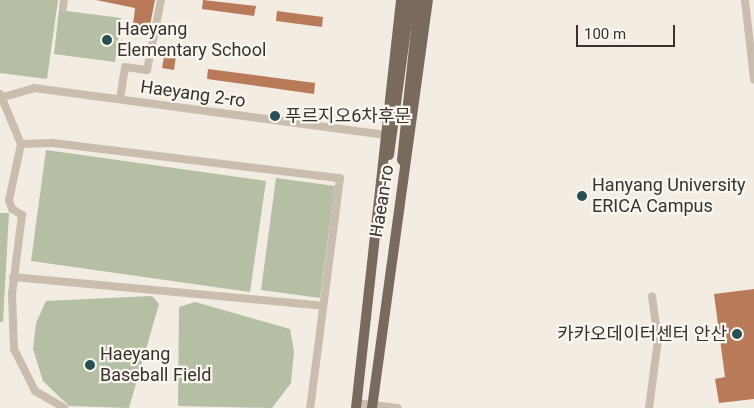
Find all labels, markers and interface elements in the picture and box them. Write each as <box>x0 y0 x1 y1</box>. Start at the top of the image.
scale bar <box>579 15 678 47</box>
place label: Haeyang Elementary School <box>117 19 266 62</box>
text: 100 m <box>584 25 626 43</box>
marker: Haeyang Elementary School <box>101 34 113 46</box>
street label: Haeyang 2-ro <box>139 76 247 112</box>
place label: 푸르지오6차후문 <box>285 105 411 127</box>
marker: 푸르지오6차후문 <box>269 110 281 122</box>
street label: Haean-ro <box>366 163 398 239</box>
place label: Hanyang University ERICA Campus <box>592 175 746 218</box>
marker: Hanyang University ERICA Campus <box>576 190 588 202</box>
place label: 카카오데이터센터 안산 <box>557 323 727 345</box>
marker: 카카오데이터센터 안산 <box>731 328 743 340</box>
place label: Haeyang Baseball Field <box>100 344 211 386</box>
marker: Haeyang Baseball Field <box>84 359 96 371</box>

